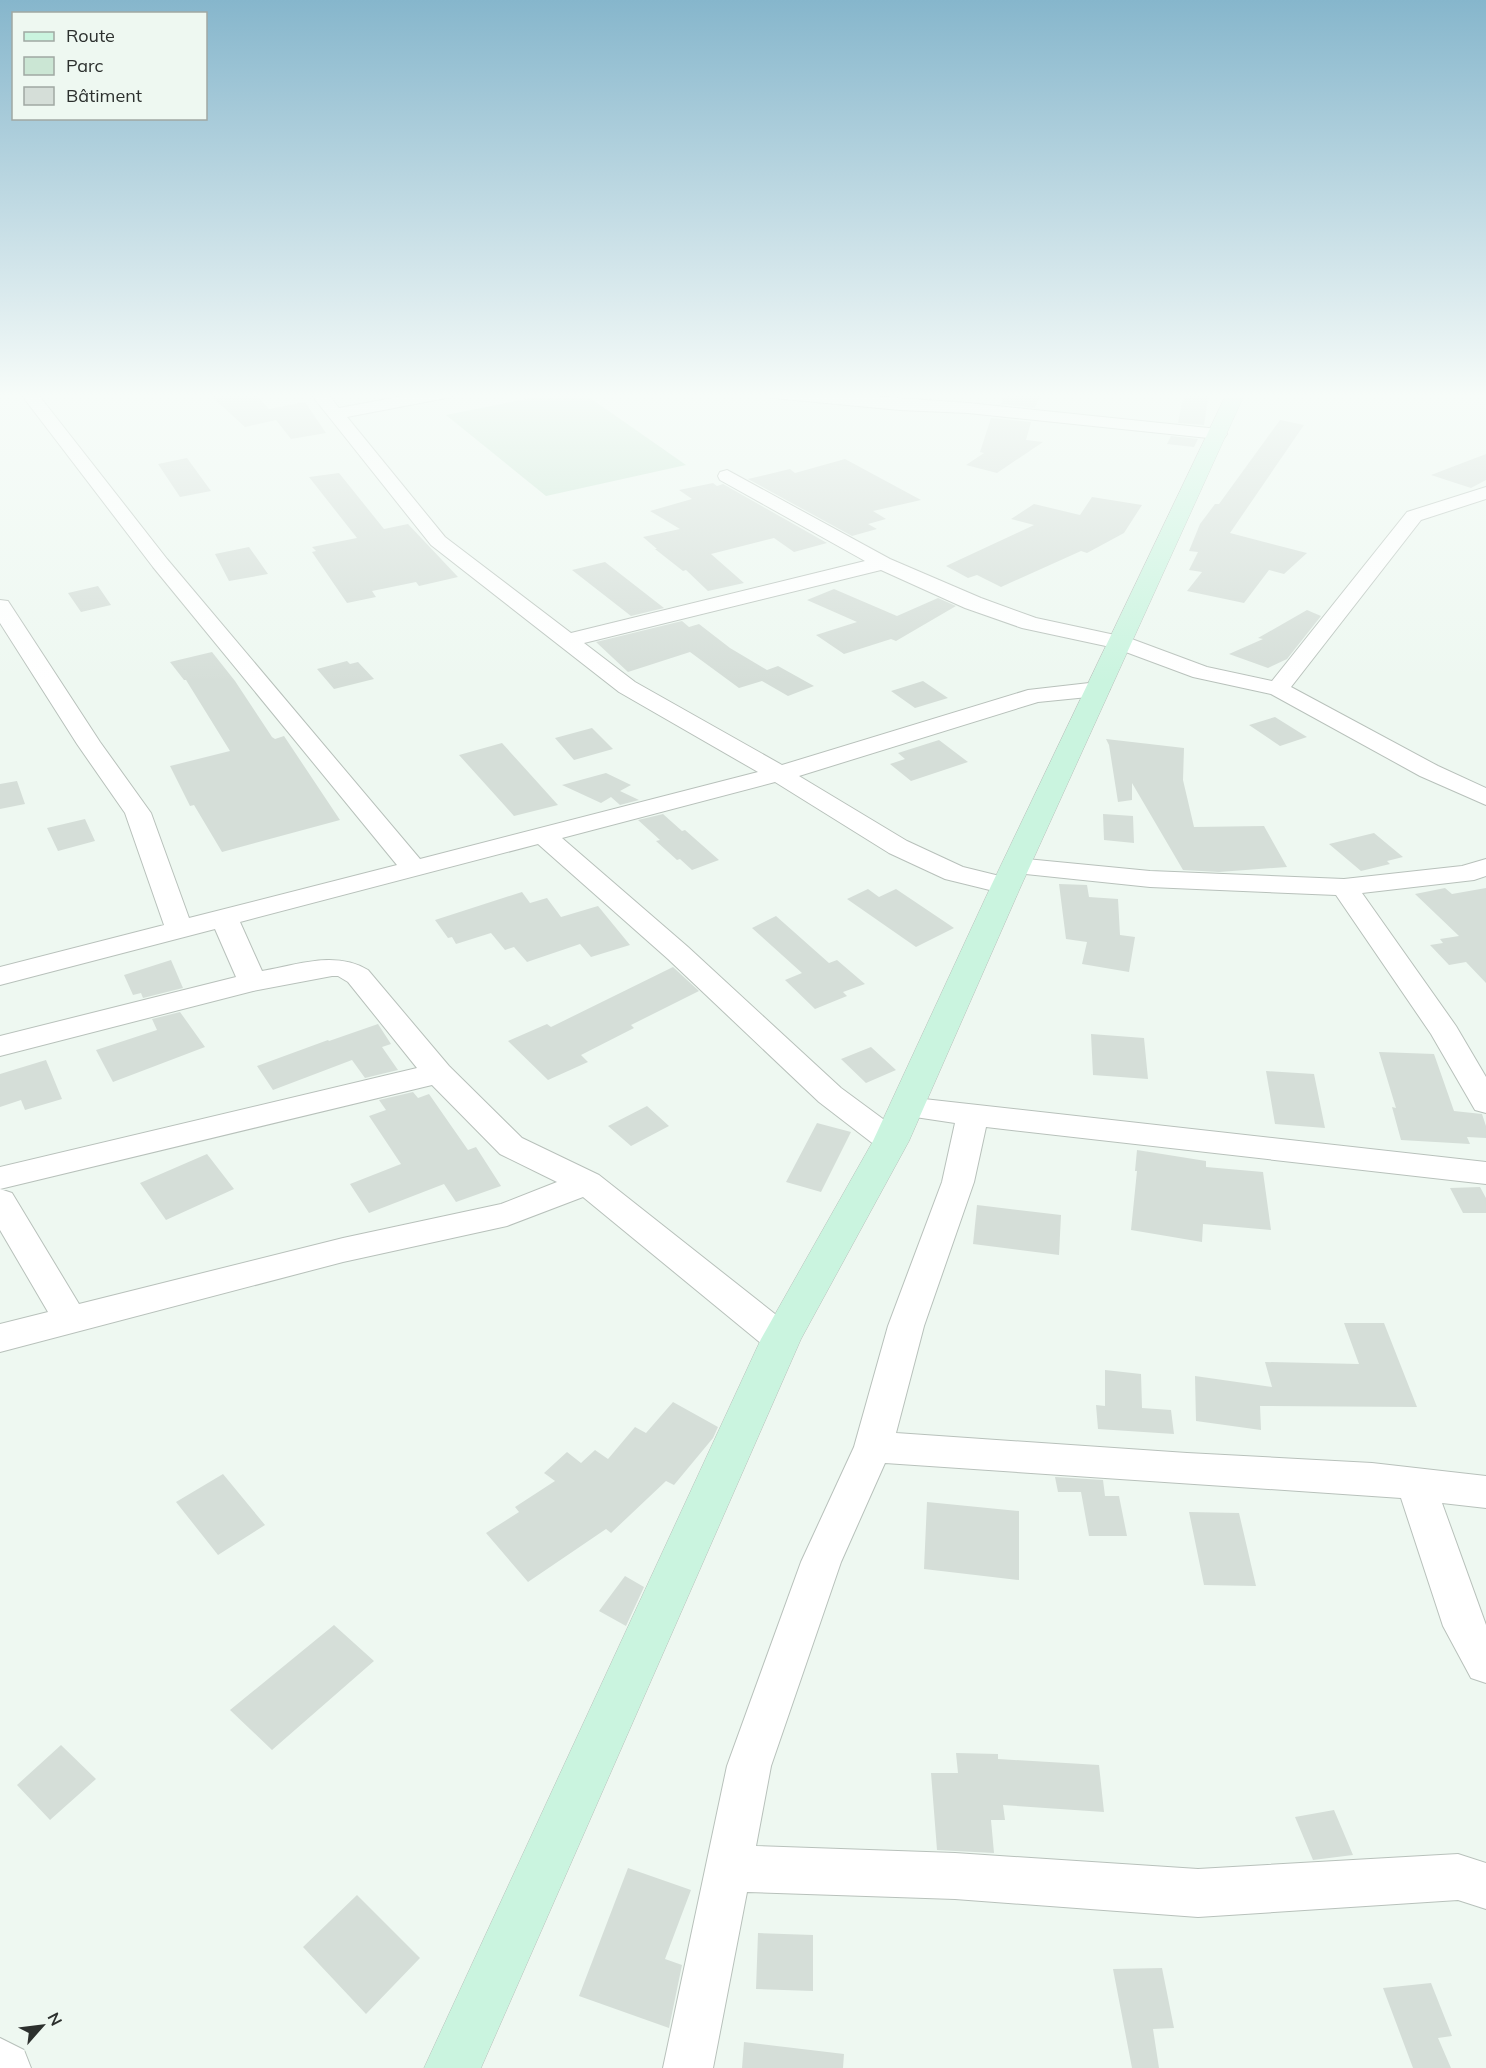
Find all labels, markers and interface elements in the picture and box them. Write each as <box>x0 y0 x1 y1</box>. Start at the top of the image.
legend <box>12 12 207 120</box>
text: Route <box>66 24 115 47</box>
text: Parc <box>66 54 104 77</box>
text: Bâtiment <box>66 84 142 107</box>
north arrow <box>12 1996 72 2056</box>
text: N <box>44 2009 67 2029</box>

